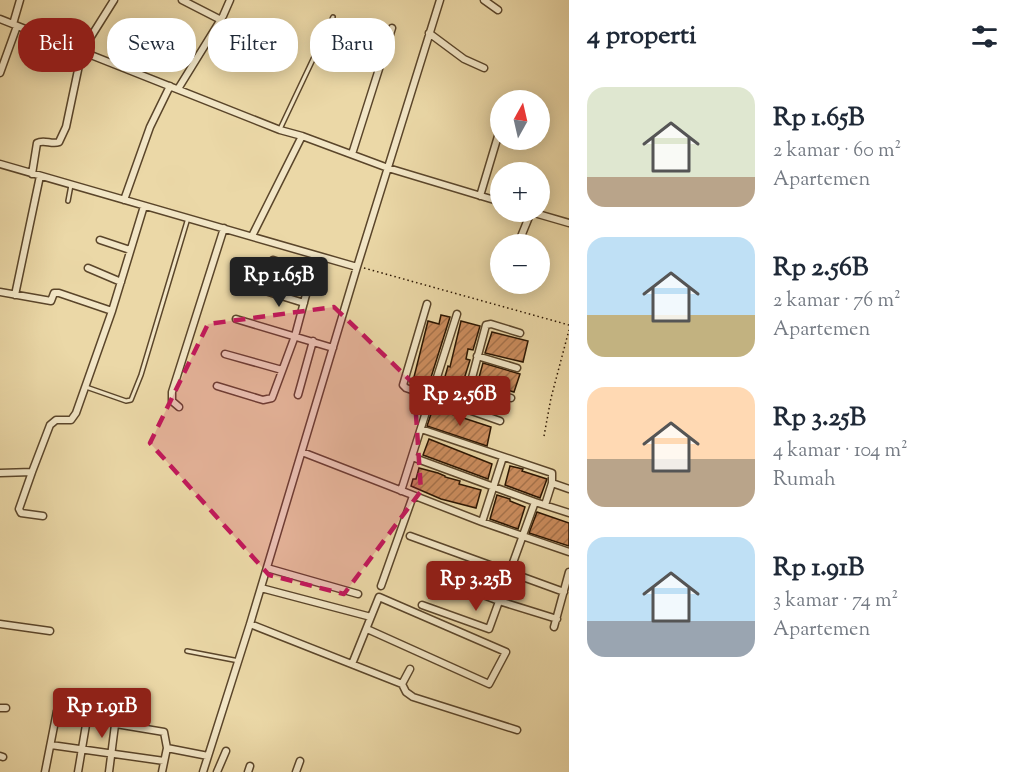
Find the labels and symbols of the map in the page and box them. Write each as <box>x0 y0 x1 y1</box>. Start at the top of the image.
north arrow <box>490 90 550 150</box>
pin: Rp 1.65B <box>217 257 341 308</box>
pin: Rp 2.56B <box>398 376 522 427</box>
pin: Rp 3.25B <box>414 561 538 612</box>
pin: Rp 1.91B <box>40 688 164 739</box>

